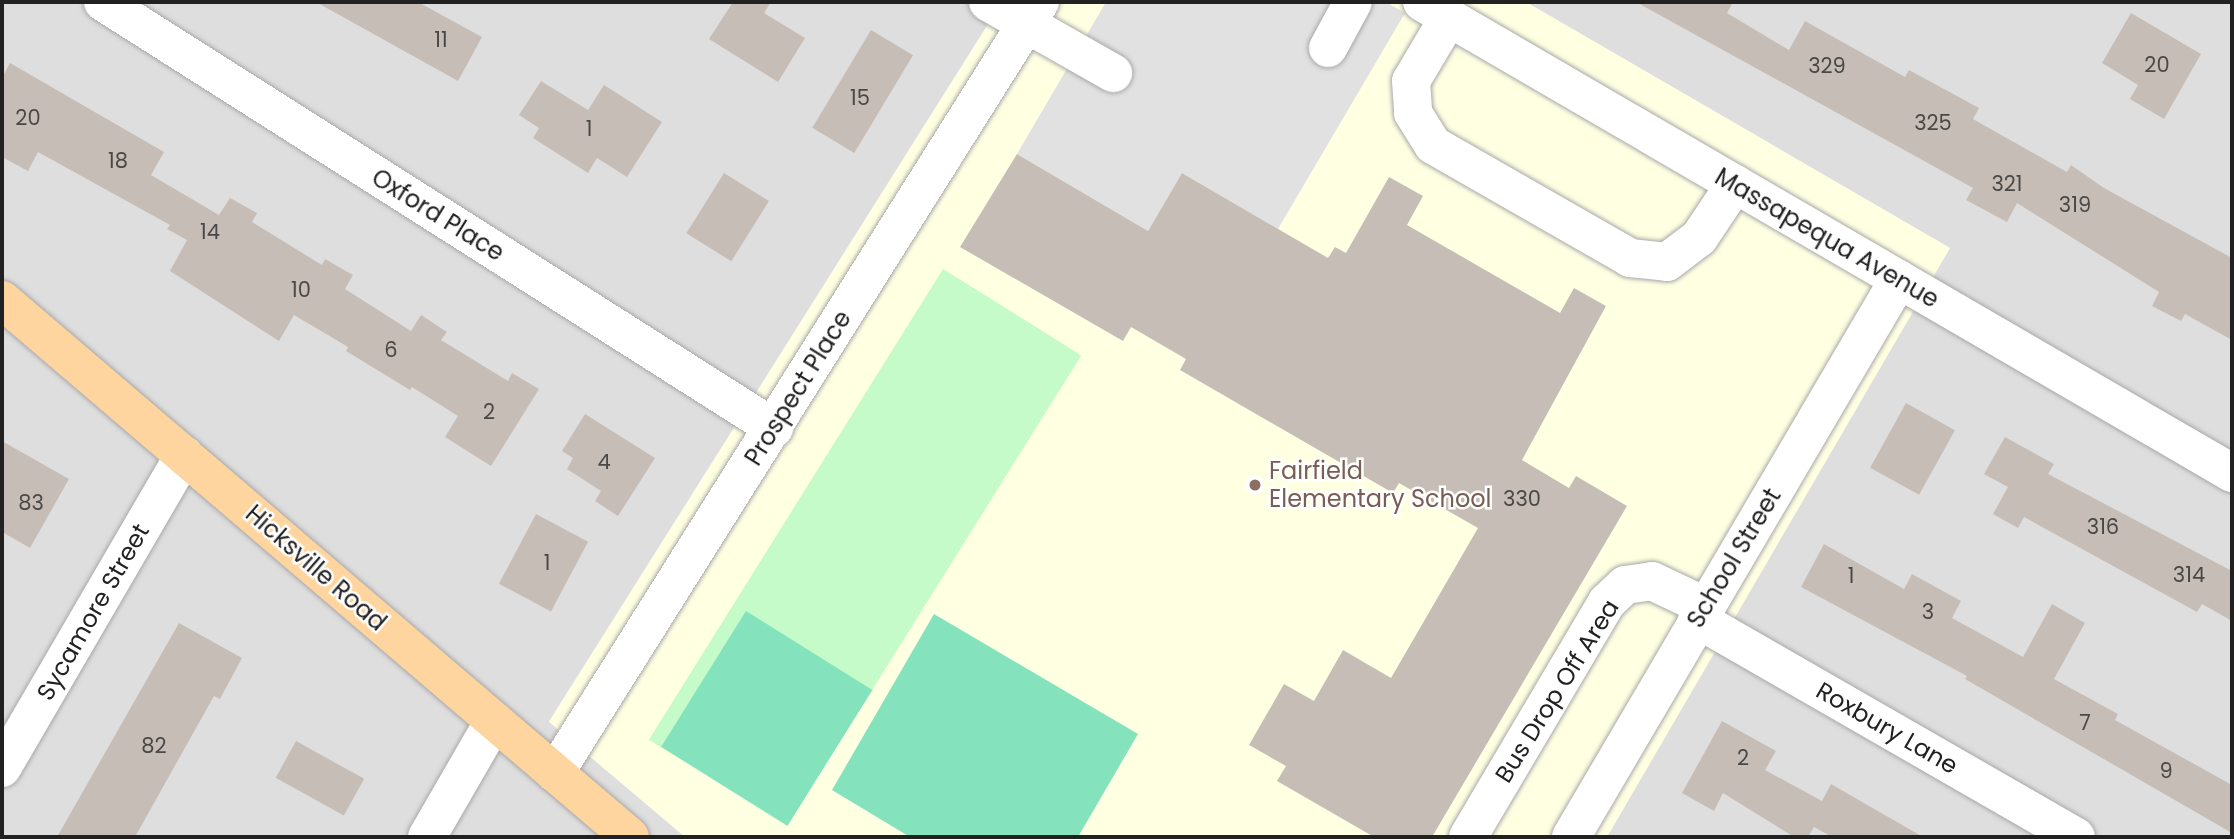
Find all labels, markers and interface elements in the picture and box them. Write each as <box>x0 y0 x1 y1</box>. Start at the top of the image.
house number: 11 <box>434 27 448 53</box>
house number: 20 <box>2144 52 2170 78</box>
house number: 329 <box>1808 53 1846 79</box>
house number: 15 <box>850 85 870 111</box>
house number: 20 <box>15 105 41 131</box>
house number: 325 <box>1914 110 1952 136</box>
house number: 1 <box>586 116 592 142</box>
house number: 18 <box>108 148 128 174</box>
street label: Massapequa Avenue <box>1710 162 1944 314</box>
street label: Oxford Place <box>366 163 510 267</box>
house number: 321 <box>1991 171 2023 197</box>
house number: 319 <box>2059 192 2091 218</box>
house number: 14 <box>200 219 220 245</box>
house number: 10 <box>291 277 311 303</box>
street label: Prospect Place <box>739 305 857 471</box>
house number: 6 <box>384 337 398 363</box>
house number: 2 <box>483 399 495 425</box>
house number: 4 <box>597 449 611 475</box>
place label: Fairfield Elementary School <box>1269 457 1492 513</box>
marker: Fairfield Elementary School <box>1247 477 1263 493</box>
street label: School Street <box>1681 483 1787 633</box>
house number: 330 <box>1503 486 1541 512</box>
house number: 83 <box>18 490 44 516</box>
street label: Hicksville Road <box>240 499 392 637</box>
house number: 316 <box>2087 514 2119 540</box>
street label: Sycamore Street <box>31 519 155 705</box>
house number: 1 <box>544 550 550 576</box>
house number: 314 <box>2173 562 2205 588</box>
house number: 1 <box>1848 563 1854 589</box>
street label: Bus Drop Off Area <box>1489 594 1625 788</box>
house number: 3 <box>1922 599 1934 625</box>
street label: Roxbury Lane <box>1811 676 1963 780</box>
house number: 7 <box>2079 710 2091 736</box>
house number: 82 <box>141 733 167 759</box>
house number: 2 <box>1737 745 1749 771</box>
house number: 9 <box>2159 758 2173 784</box>

